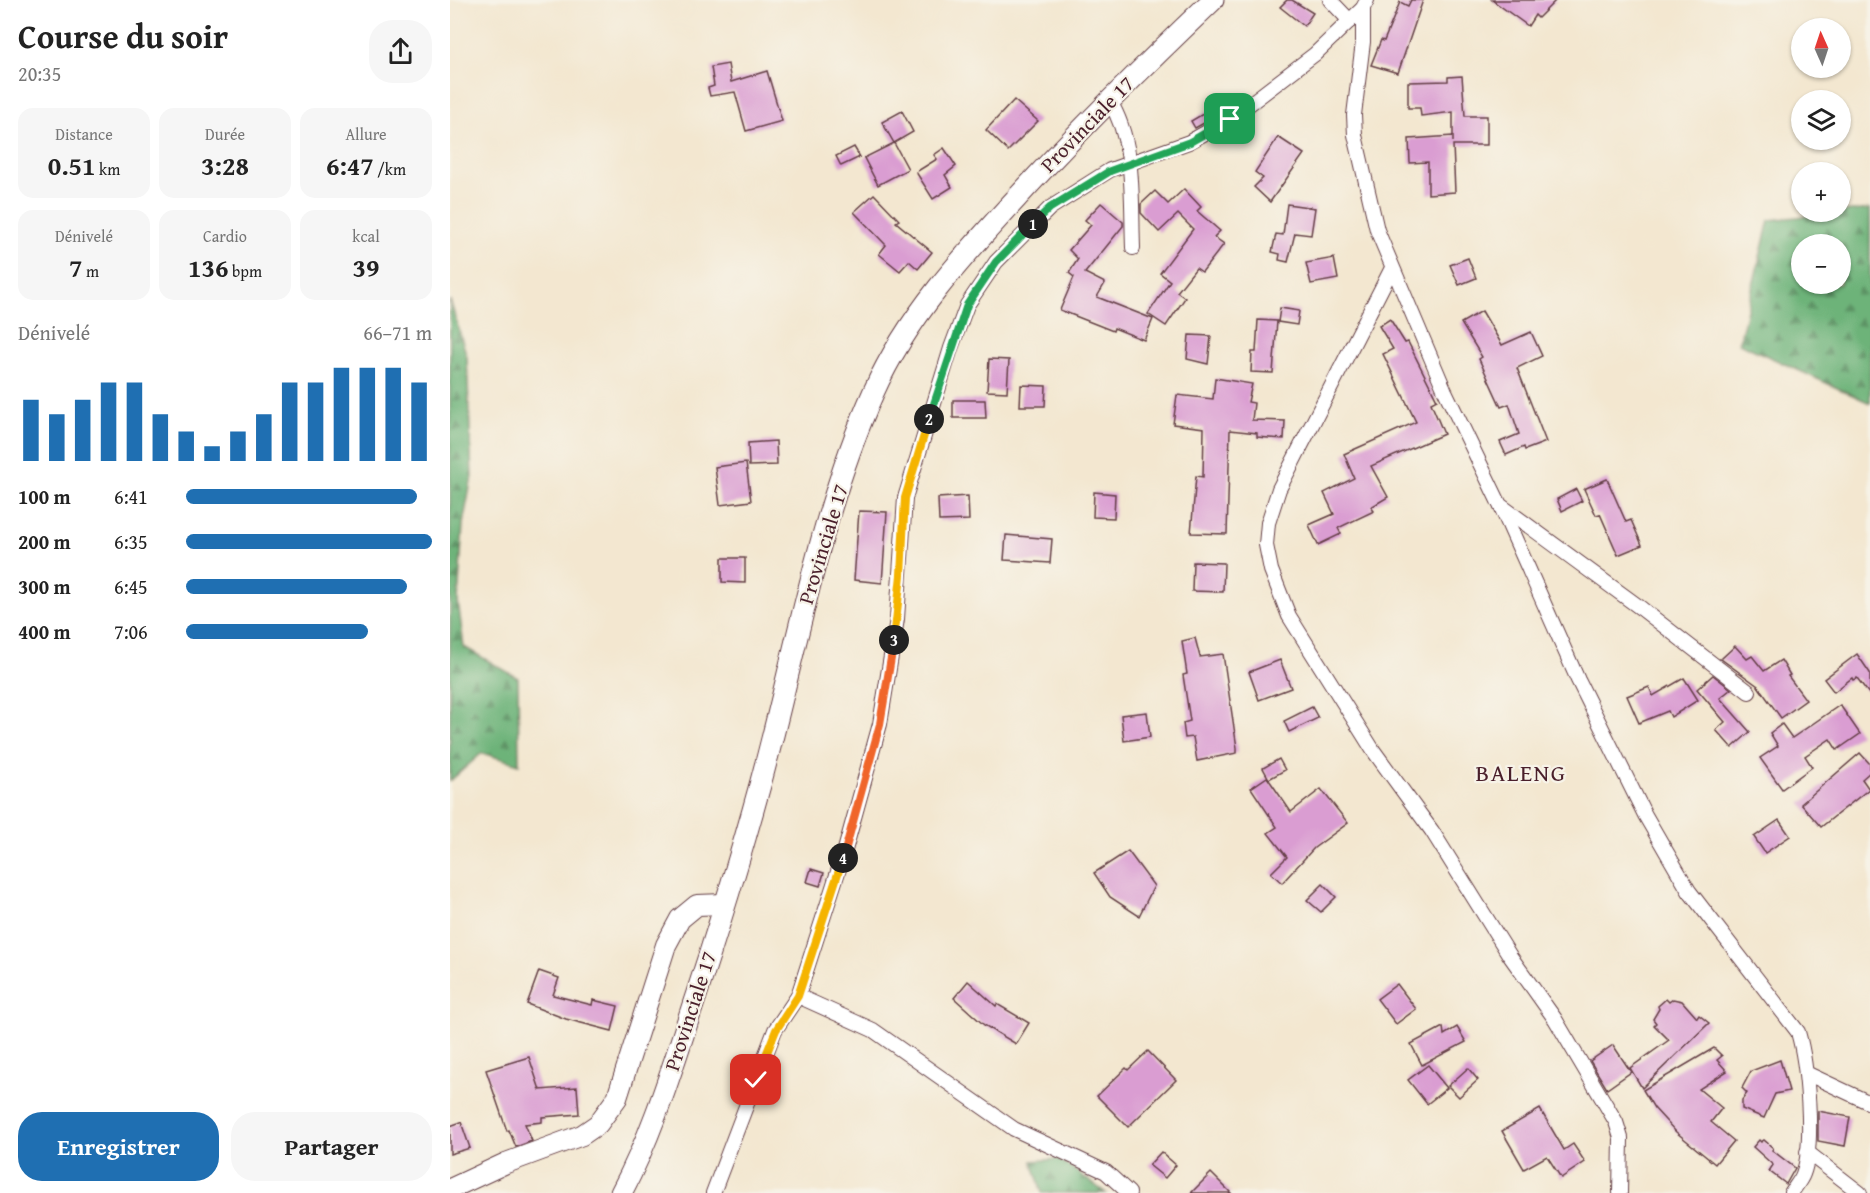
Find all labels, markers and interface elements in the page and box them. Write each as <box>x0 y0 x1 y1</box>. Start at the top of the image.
text: Course du soir <box>18 12 228 60</box>
north arrow <box>1791 18 1851 78</box>
map controls <box>1791 18 1851 294</box>
button: share <box>369 20 432 83</box>
text: 20:35 <box>18 59 61 88</box>
street label: Provinciale 17 <box>1033 69 1141 179</box>
button: layers <box>1791 90 1851 150</box>
pin <box>1204 93 1255 144</box>
icon: arrive <box>1213 102 1246 135</box>
text: Distance <box>55 122 113 146</box>
text: Durée <box>205 122 245 146</box>
text: Allure <box>345 122 387 146</box>
text: 0.51 <box>48 146 96 185</box>
text: 3:28 <box>201 146 249 185</box>
text: 6:47 <box>326 146 374 185</box>
text: km <box>96 157 120 181</box>
text: /km <box>374 157 406 181</box>
button: + <box>1791 162 1851 222</box>
pin: 1 <box>1018 209 1048 239</box>
text: 1 <box>1029 212 1037 236</box>
text: Dénivelé <box>55 224 113 248</box>
text: Cardio <box>203 224 247 248</box>
text: kcal <box>352 224 380 248</box>
button: − <box>1791 234 1851 294</box>
text: 7 <box>69 248 82 287</box>
text: 136 <box>188 248 228 287</box>
text: 39 <box>353 248 379 287</box>
text: m <box>82 259 99 283</box>
text: bpm <box>228 259 262 283</box>
text: Dénivelé <box>18 318 90 347</box>
text: 66–71 m <box>363 318 432 347</box>
pin: 2 <box>914 404 944 434</box>
text: 2 <box>925 407 933 431</box>
street label: Provinciale 17 <box>790 480 856 608</box>
text: 100 m <box>18 482 71 511</box>
text: 6:41 <box>114 482 148 511</box>
text: 200 m <box>18 527 71 556</box>
text: 6:35 <box>114 527 148 556</box>
text: 300 m <box>18 572 71 601</box>
text: 6:45 <box>114 572 148 601</box>
text: 400 m <box>18 617 71 646</box>
text: 7:06 <box>114 617 148 646</box>
pin: 3 <box>879 625 909 655</box>
text: 3 <box>890 628 898 652</box>
district label: BALENG <box>1476 755 1566 790</box>
pin: 4 <box>828 843 858 873</box>
text: 4 <box>839 846 847 870</box>
street label: Provinciale 17 <box>656 947 724 1075</box>
pin <box>730 1054 781 1105</box>
icon: check <box>739 1063 772 1096</box>
button: Enregistrer <box>18 1112 219 1181</box>
button: Partager <box>231 1112 432 1181</box>

